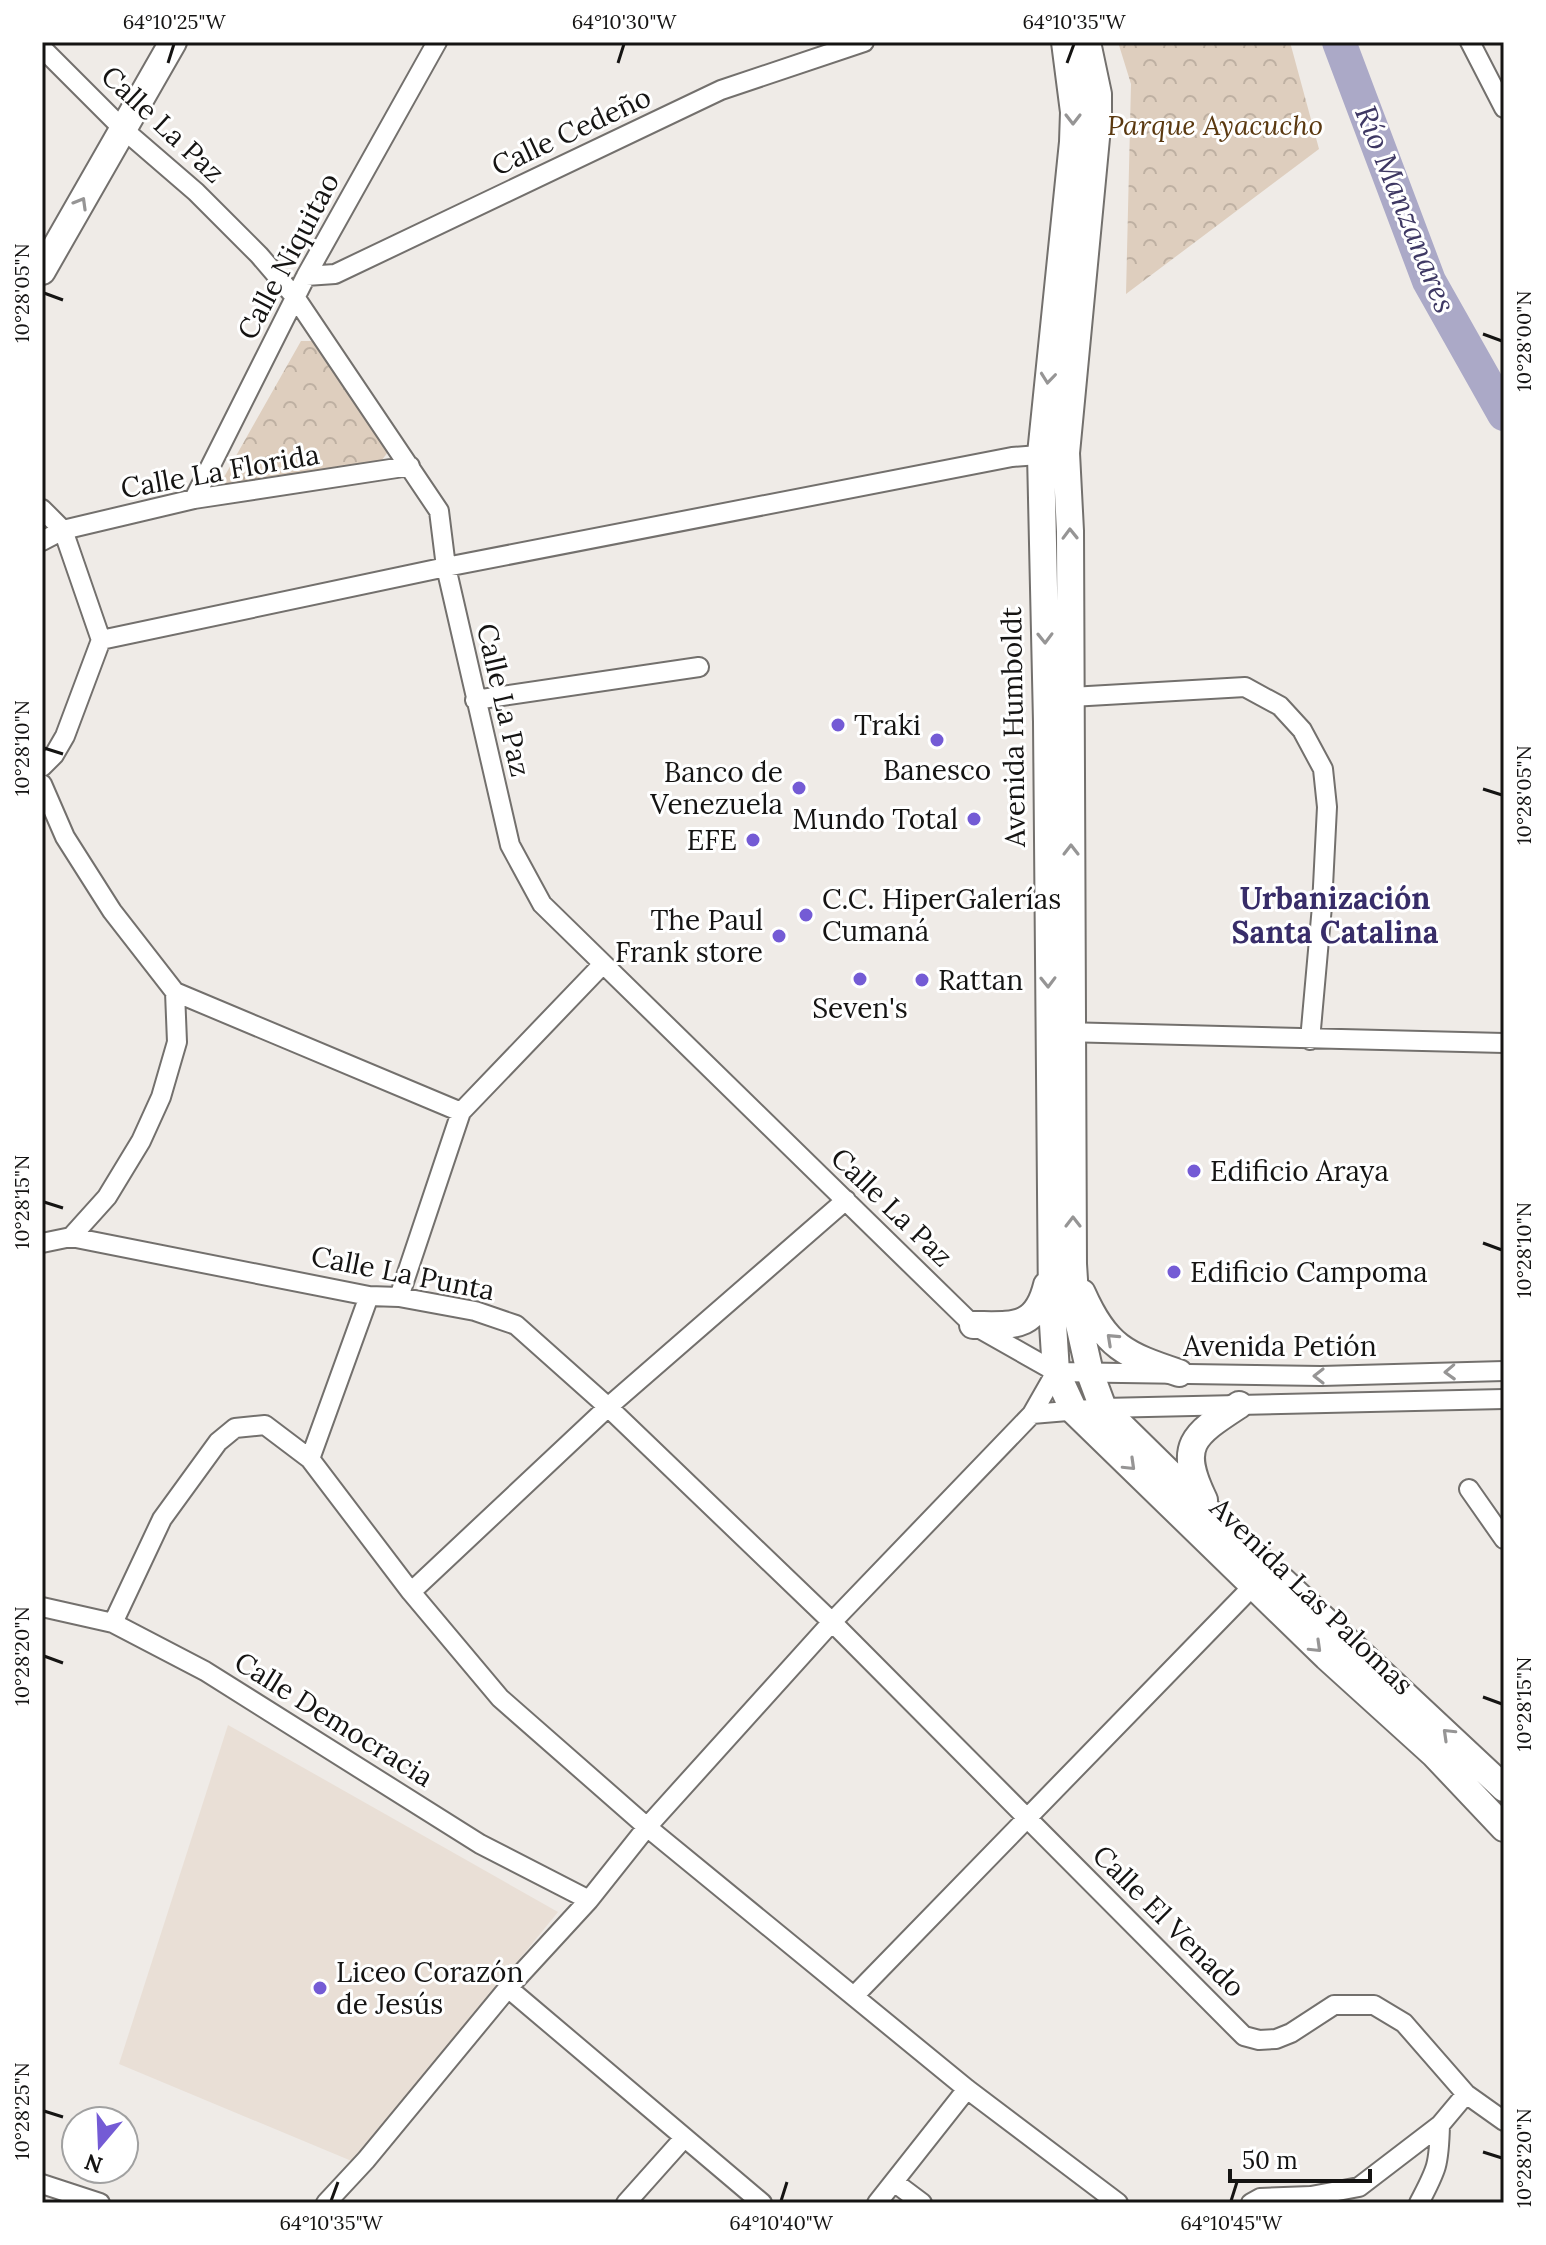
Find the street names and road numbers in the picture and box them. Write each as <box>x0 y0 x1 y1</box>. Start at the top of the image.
street label: Calle La Paz <box>94 58 232 190</box>
street label: Calle Cedeño <box>486 78 656 184</box>
street label: Calle Niquitao <box>229 166 347 346</box>
street label: Calle La Florida <box>118 436 322 506</box>
street label: Avenida Humboldt <box>993 606 1033 848</box>
street label: Calle La Paz <box>469 620 539 780</box>
street label: Calle La Paz <box>823 1140 961 1274</box>
street label: Calle La Punta <box>308 1238 498 1308</box>
street label: Avenida Petión <box>1182 1328 1377 1364</box>
street label: Avenida Las Palomas <box>1202 1489 1421 1702</box>
street label: Calle Democracia <box>228 1643 440 1795</box>
street label: Calle El Venado <box>1085 1837 1253 2005</box>

